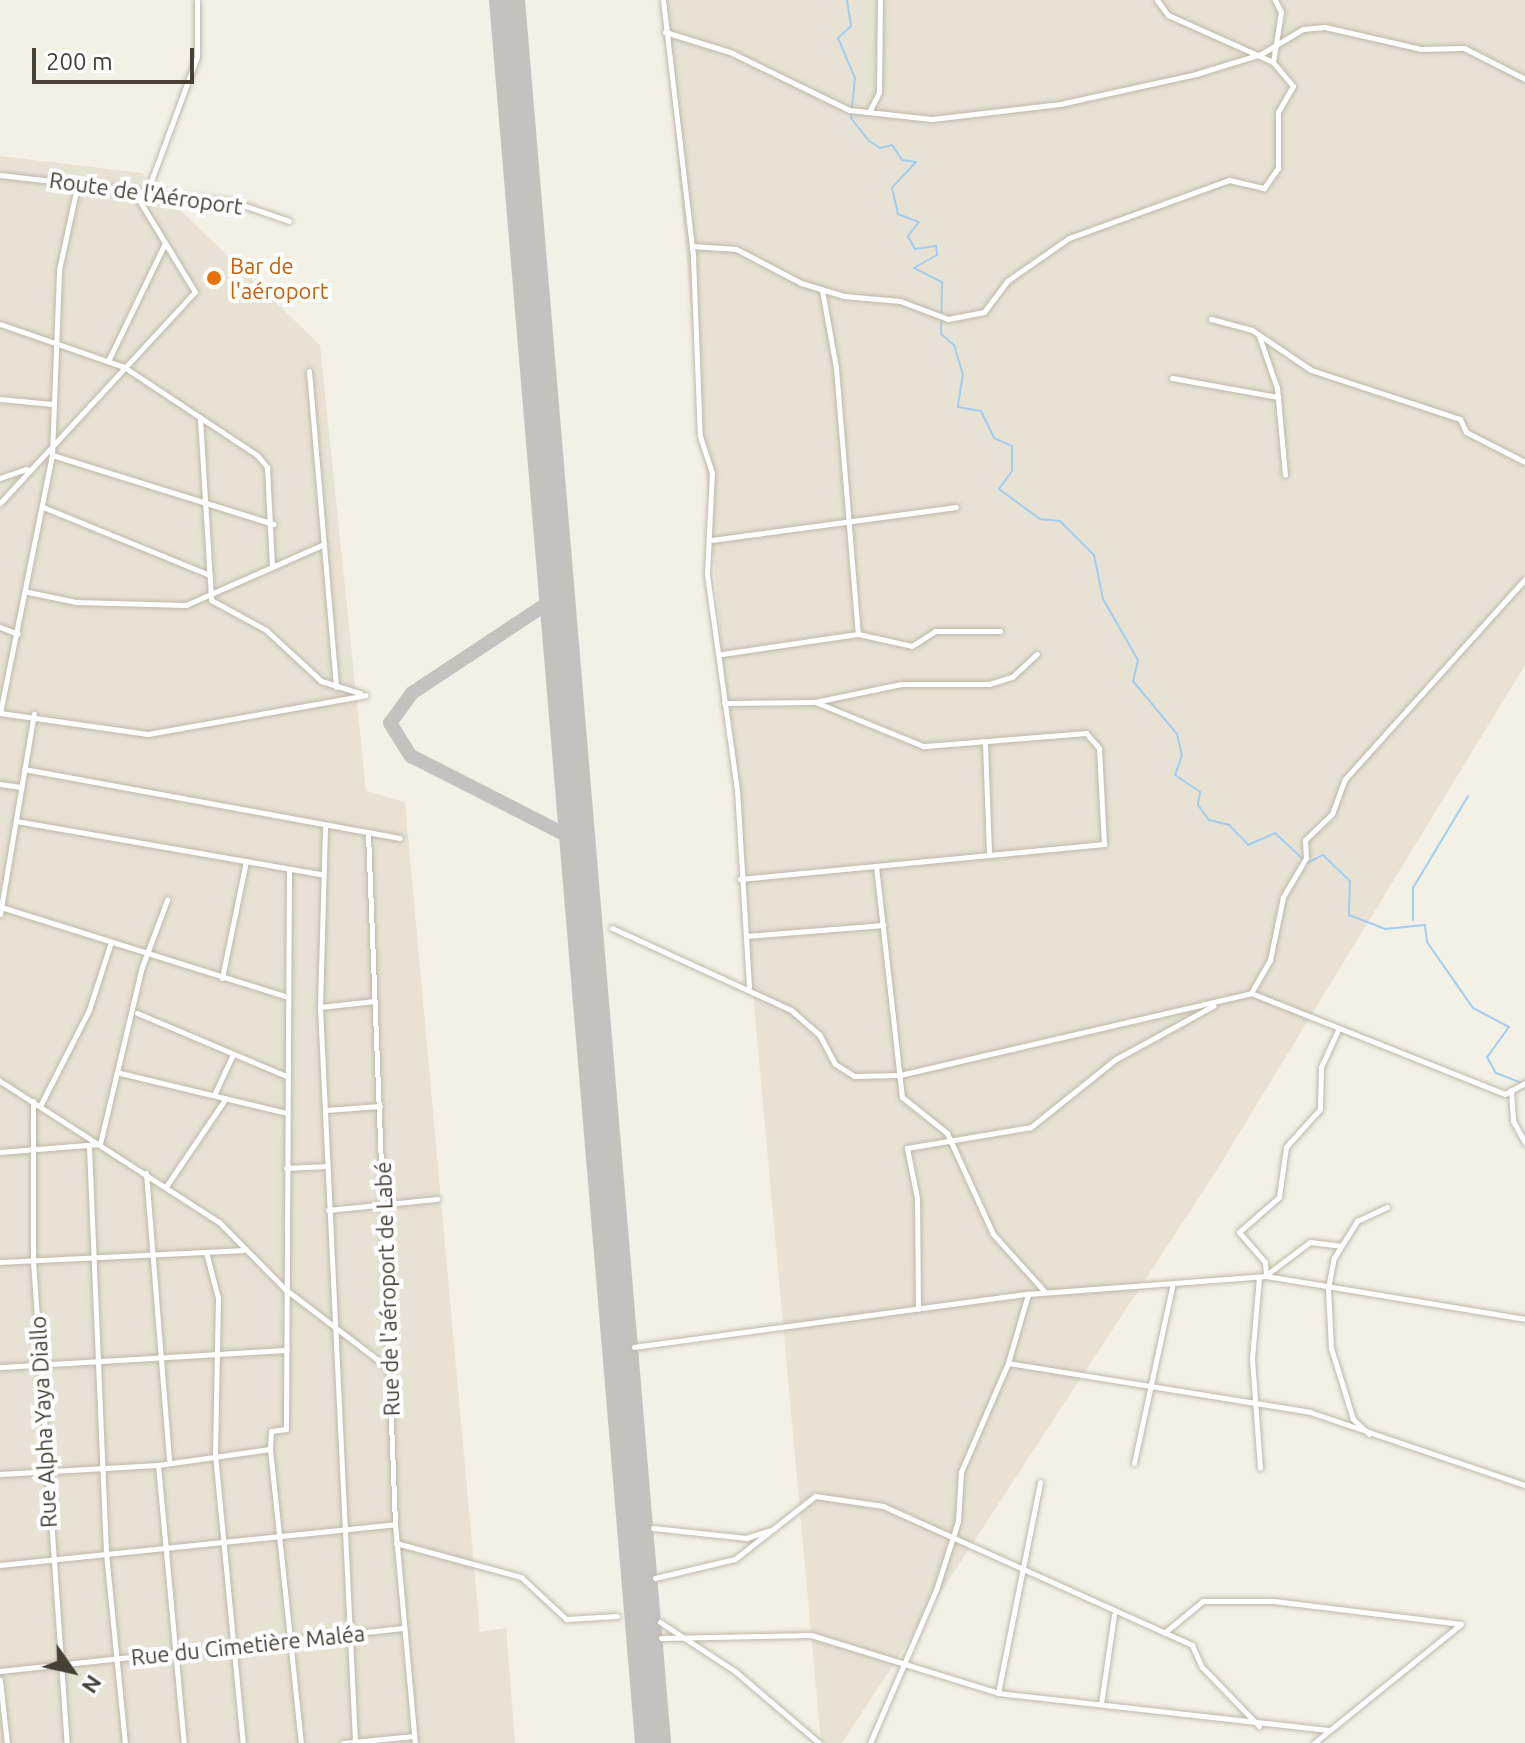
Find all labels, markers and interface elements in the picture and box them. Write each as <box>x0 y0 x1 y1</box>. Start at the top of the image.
scale bar <box>36 32 198 82</box>
text: 200 m <box>46 48 113 75</box>
street label: Route de l'Aéroport <box>48 166 244 220</box>
place label: Bar de l'aéroport <box>230 252 328 304</box>
marker: Bar de l'aéroport <box>205 269 223 287</box>
street label: Rue de l'aéroport de Labé <box>369 1161 405 1417</box>
street label: Rue Alpha Yaya Diallo <box>24 1315 62 1529</box>
street label: Rue du Cimetière Maléa <box>130 1620 366 1670</box>
north arrow <box>32 1631 112 1711</box>
text: N <box>77 1671 107 1698</box>

